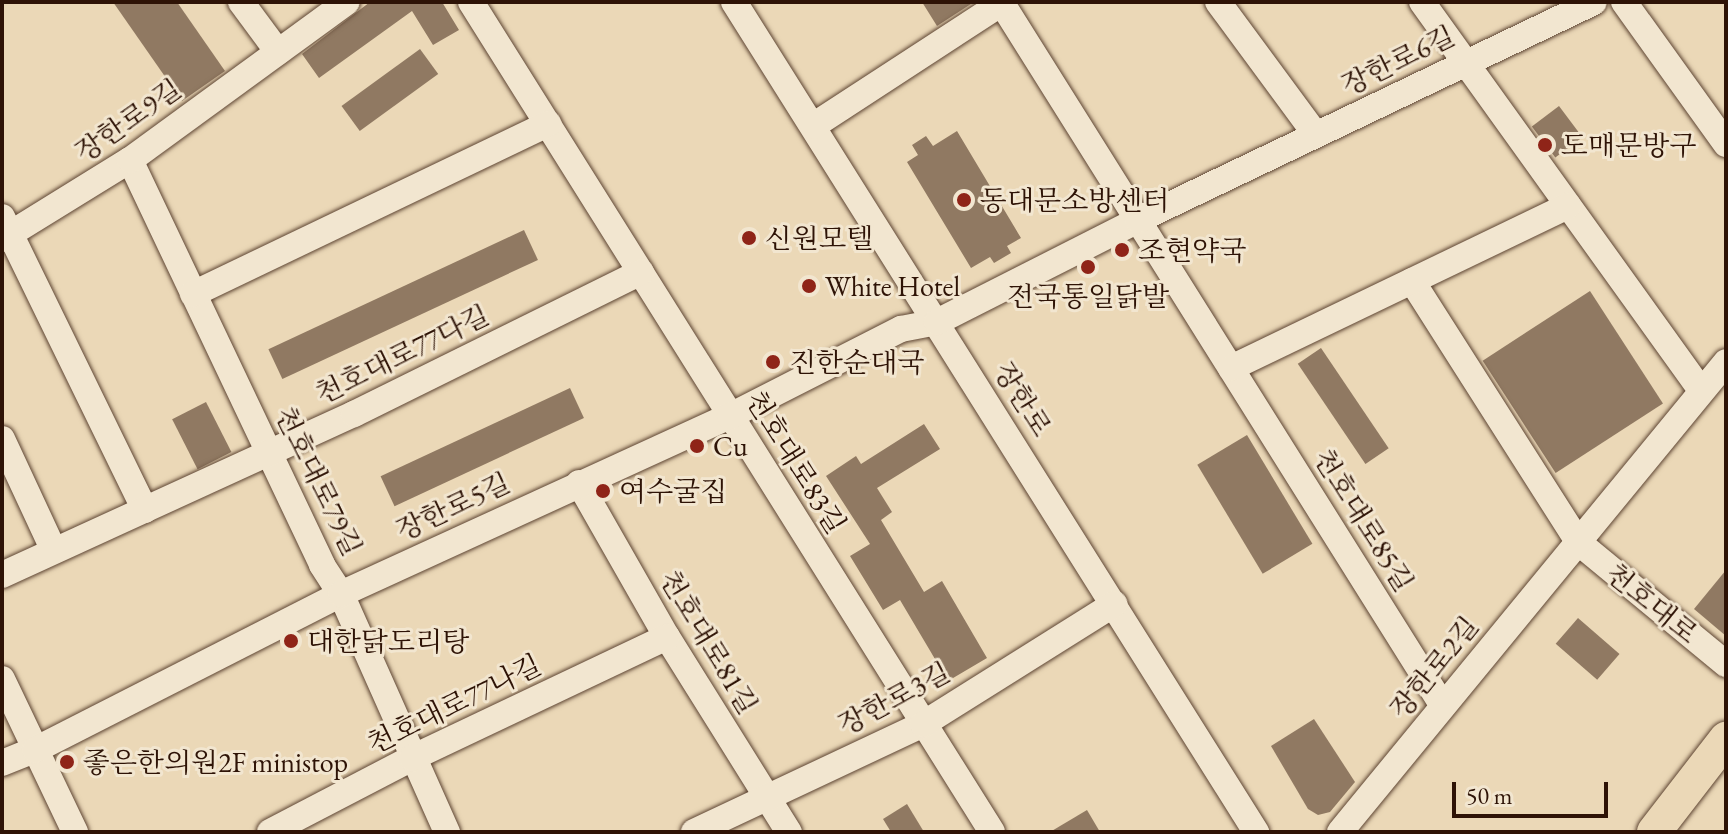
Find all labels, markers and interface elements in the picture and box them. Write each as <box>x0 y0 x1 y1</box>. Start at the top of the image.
street label: 장한로6길 <box>1336 18 1460 102</box>
street label: 장한로9길 <box>69 71 187 169</box>
place label: 도매문방구 <box>1561 128 1696 162</box>
marker: 도매문방구 <box>1536 136 1554 154</box>
place label: 동대문소방센터 <box>980 183 1169 217</box>
marker: 동대문소방센터 <box>955 191 973 209</box>
place label: 신원모텔 <box>765 221 873 255</box>
marker: 신원모텔 <box>740 229 758 247</box>
place label: 조현약국 <box>1138 233 1246 267</box>
marker: 조현약국 <box>1113 241 1131 259</box>
marker: 전국통일닭발 <box>1079 258 1097 276</box>
place label: White Hotel <box>825 269 960 303</box>
marker: White Hotel <box>800 277 818 295</box>
place label: 전국통일닭발 <box>1007 279 1169 313</box>
street label: 천호대로77다길 <box>310 297 494 411</box>
place label: 진한순대국 <box>789 345 924 379</box>
marker: 진한순대국 <box>764 353 782 371</box>
street label: 장한로 <box>987 356 1059 442</box>
street label: 천호대로83길 <box>739 384 853 540</box>
street label: 천호대로79길 <box>268 401 370 561</box>
place label: Cu <box>713 429 748 463</box>
marker: Cu <box>688 437 706 455</box>
street label: 천호대로85길 <box>1307 442 1421 598</box>
street label: 장한로5길 <box>391 465 515 547</box>
place label: 여수굴집 <box>619 474 727 508</box>
marker: 여수굴집 <box>594 482 612 500</box>
street label: 천호대로 <box>1599 556 1705 650</box>
street label: 천호대로81길 <box>653 564 765 720</box>
street label: 장한로2길 <box>1383 609 1485 725</box>
place label: 대한닭도리탕 <box>307 624 469 658</box>
marker: 대한닭도리탕 <box>282 632 300 650</box>
street label: 천호대로77나길 <box>362 647 546 761</box>
street label: 장한로3길 <box>832 655 956 741</box>
place label: 좋은한의원2F ministop <box>83 745 348 779</box>
marker: 좋은한의원2F ministop <box>58 753 76 771</box>
scale bar <box>1456 766 1612 816</box>
text: 50 m <box>1466 780 1513 811</box>

